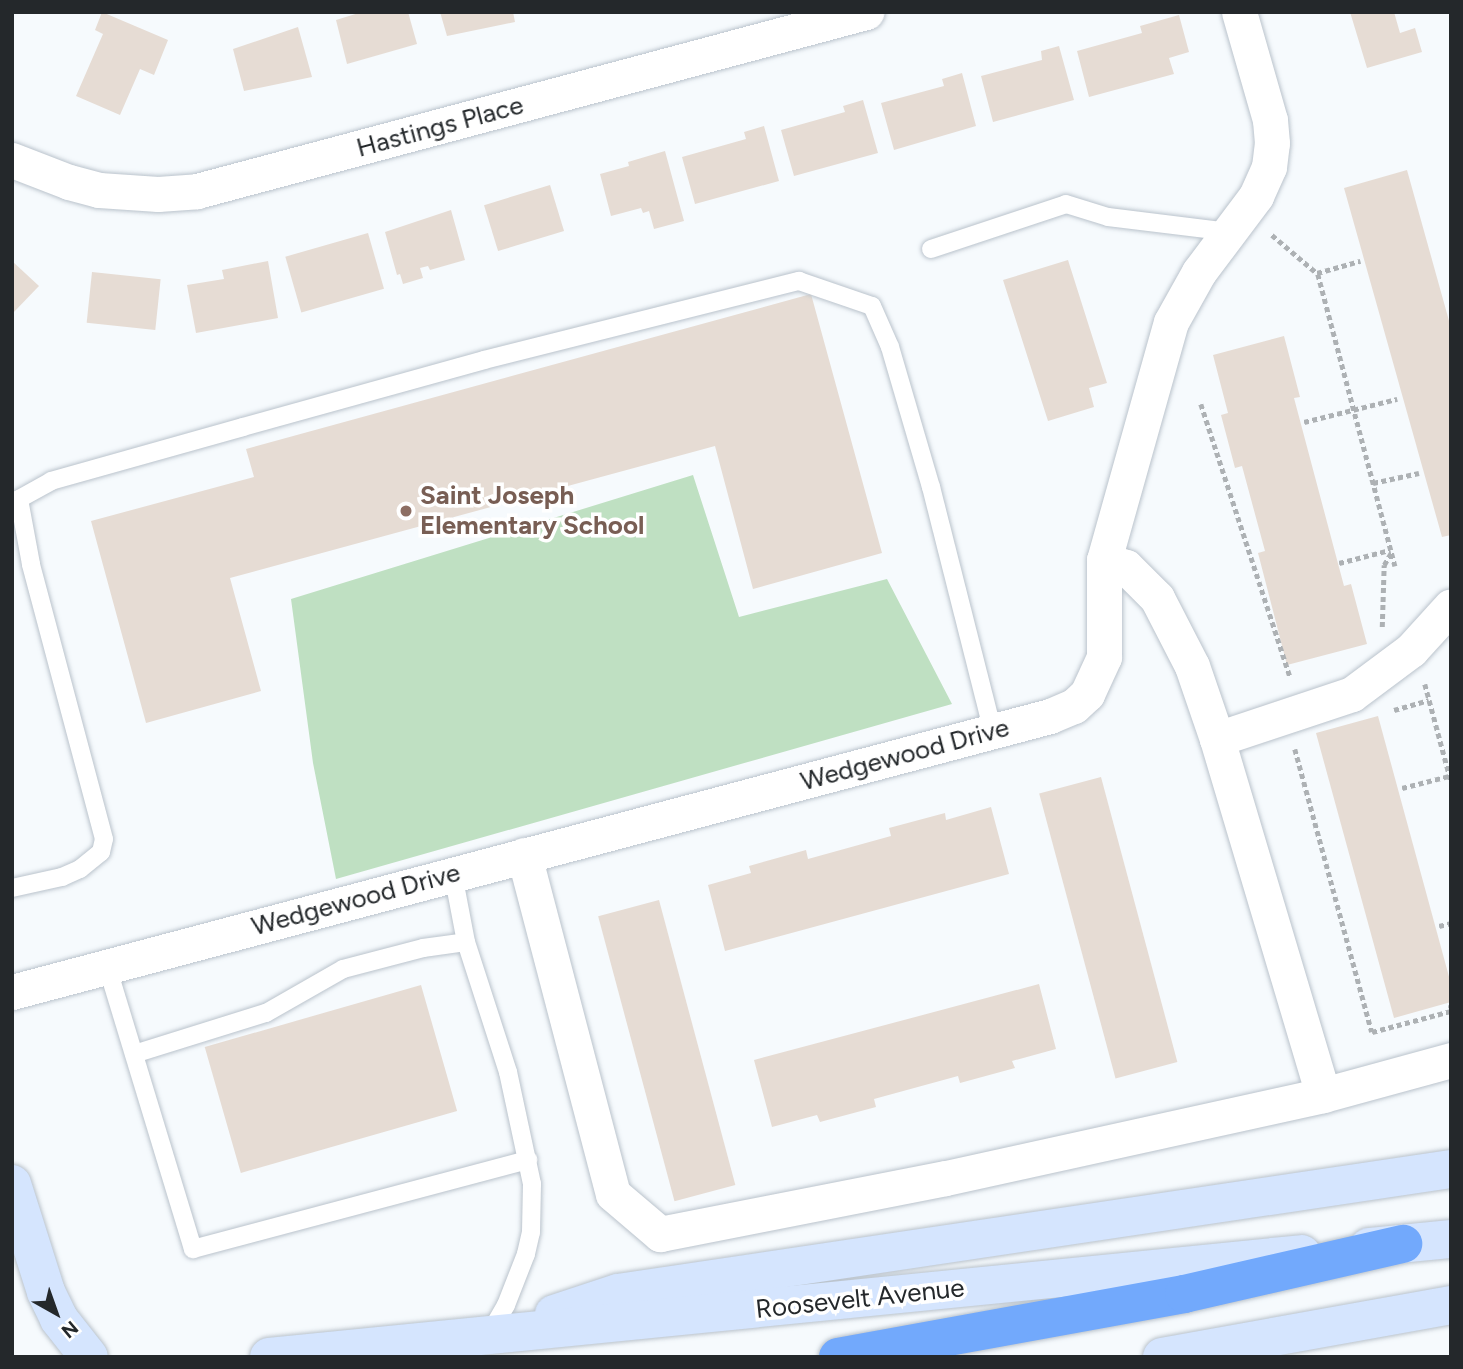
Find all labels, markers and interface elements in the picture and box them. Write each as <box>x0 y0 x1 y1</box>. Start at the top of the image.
street label: Hastings Place <box>353 90 527 164</box>
place label: Saint Joseph Elementary School <box>420 480 644 542</box>
marker: Saint Joseph Elementary School <box>398 503 414 519</box>
street label: Wedgewood Drive <box>797 712 1013 798</box>
street label: Wedgewood Drive <box>248 857 464 943</box>
street label: Roosevelt Avenue <box>754 1273 966 1325</box>
north arrow <box>21 1278 91 1348</box>
text: N <box>57 1316 83 1343</box>

